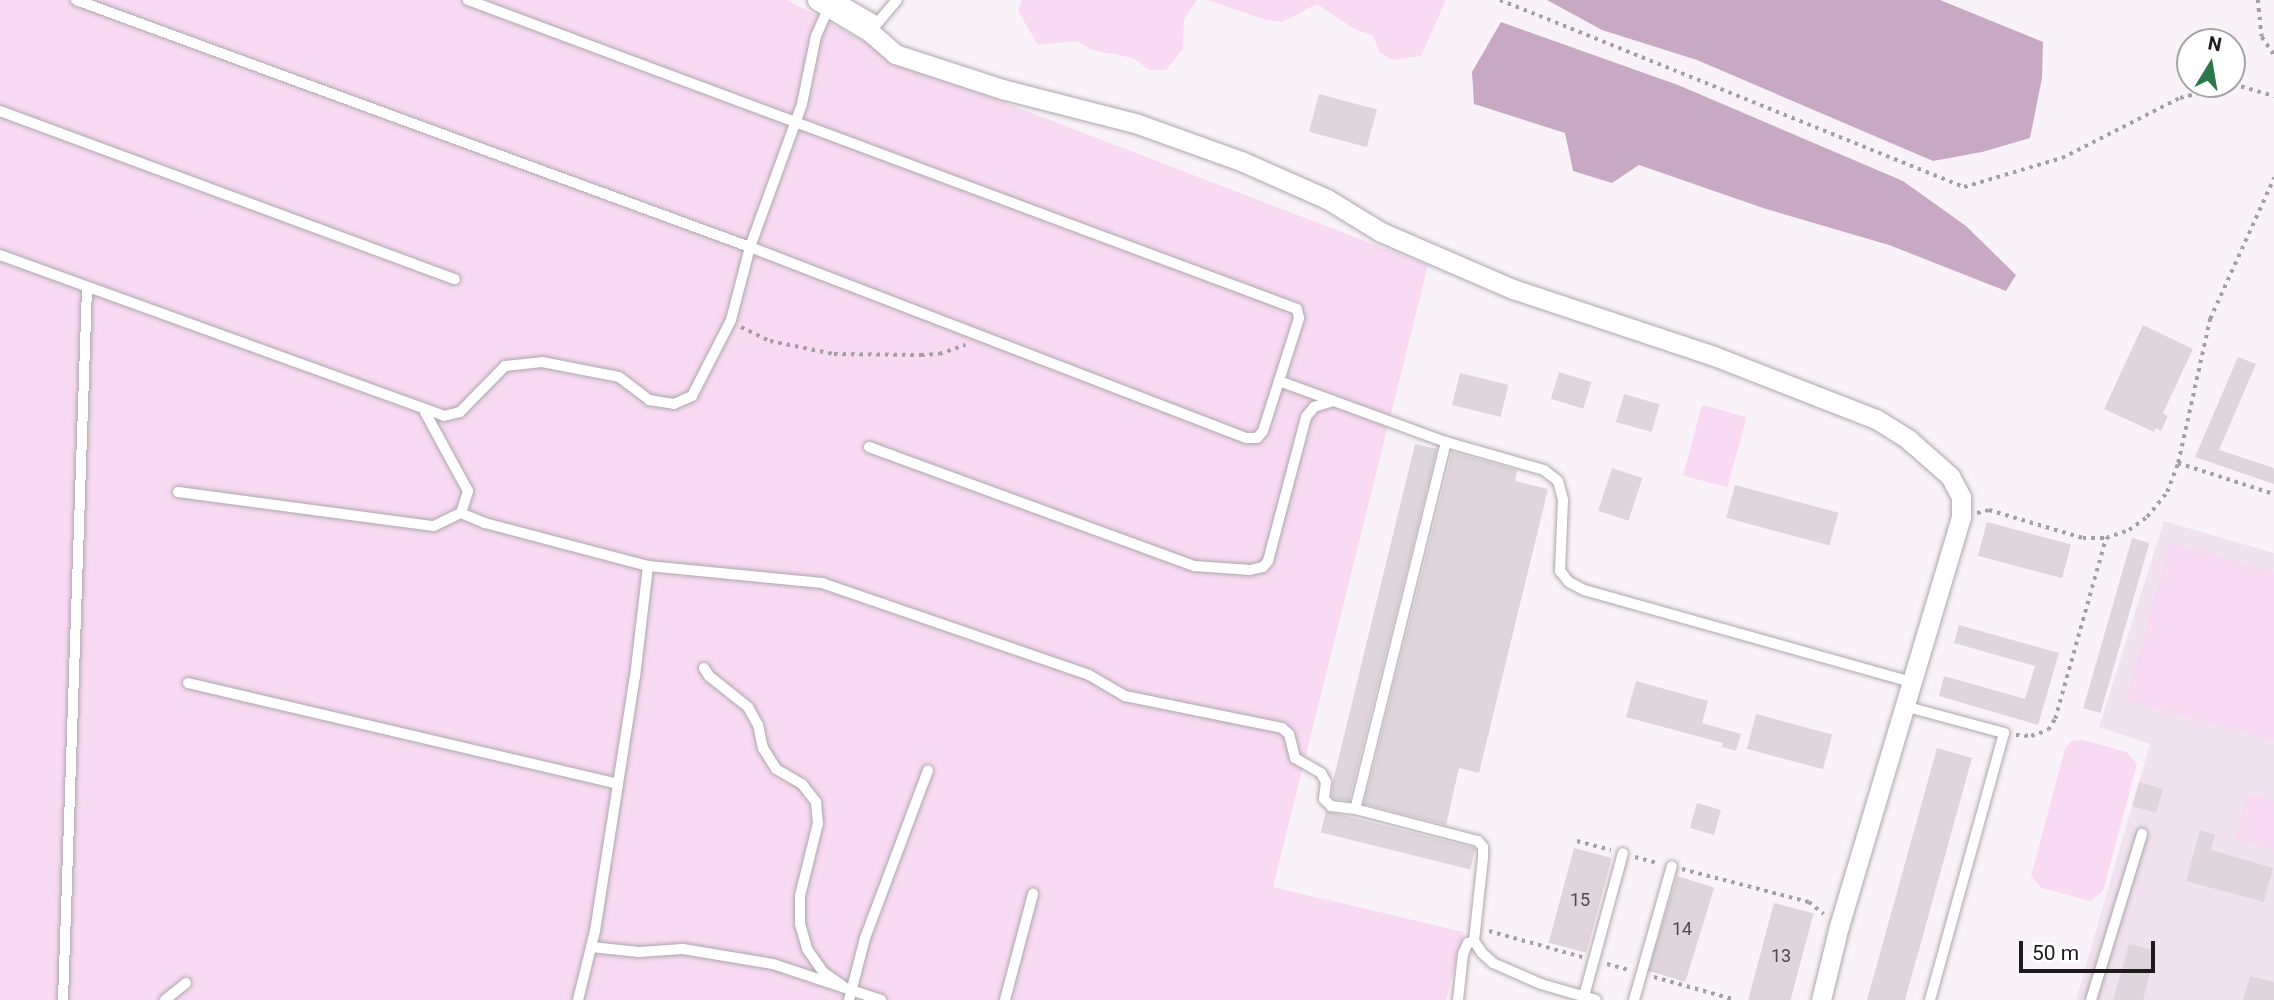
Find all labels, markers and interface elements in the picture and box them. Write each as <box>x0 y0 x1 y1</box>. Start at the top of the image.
north arrow <box>2176 28 2246 98</box>
text: N <box>2206 31 2223 56</box>
house number: 15 <box>1570 889 1590 911</box>
house number: 14 <box>1672 918 1692 940</box>
scale bar <box>2022 926 2158 970</box>
text: 50 m <box>2032 941 2079 965</box>
house number: 13 <box>1771 945 1791 967</box>

